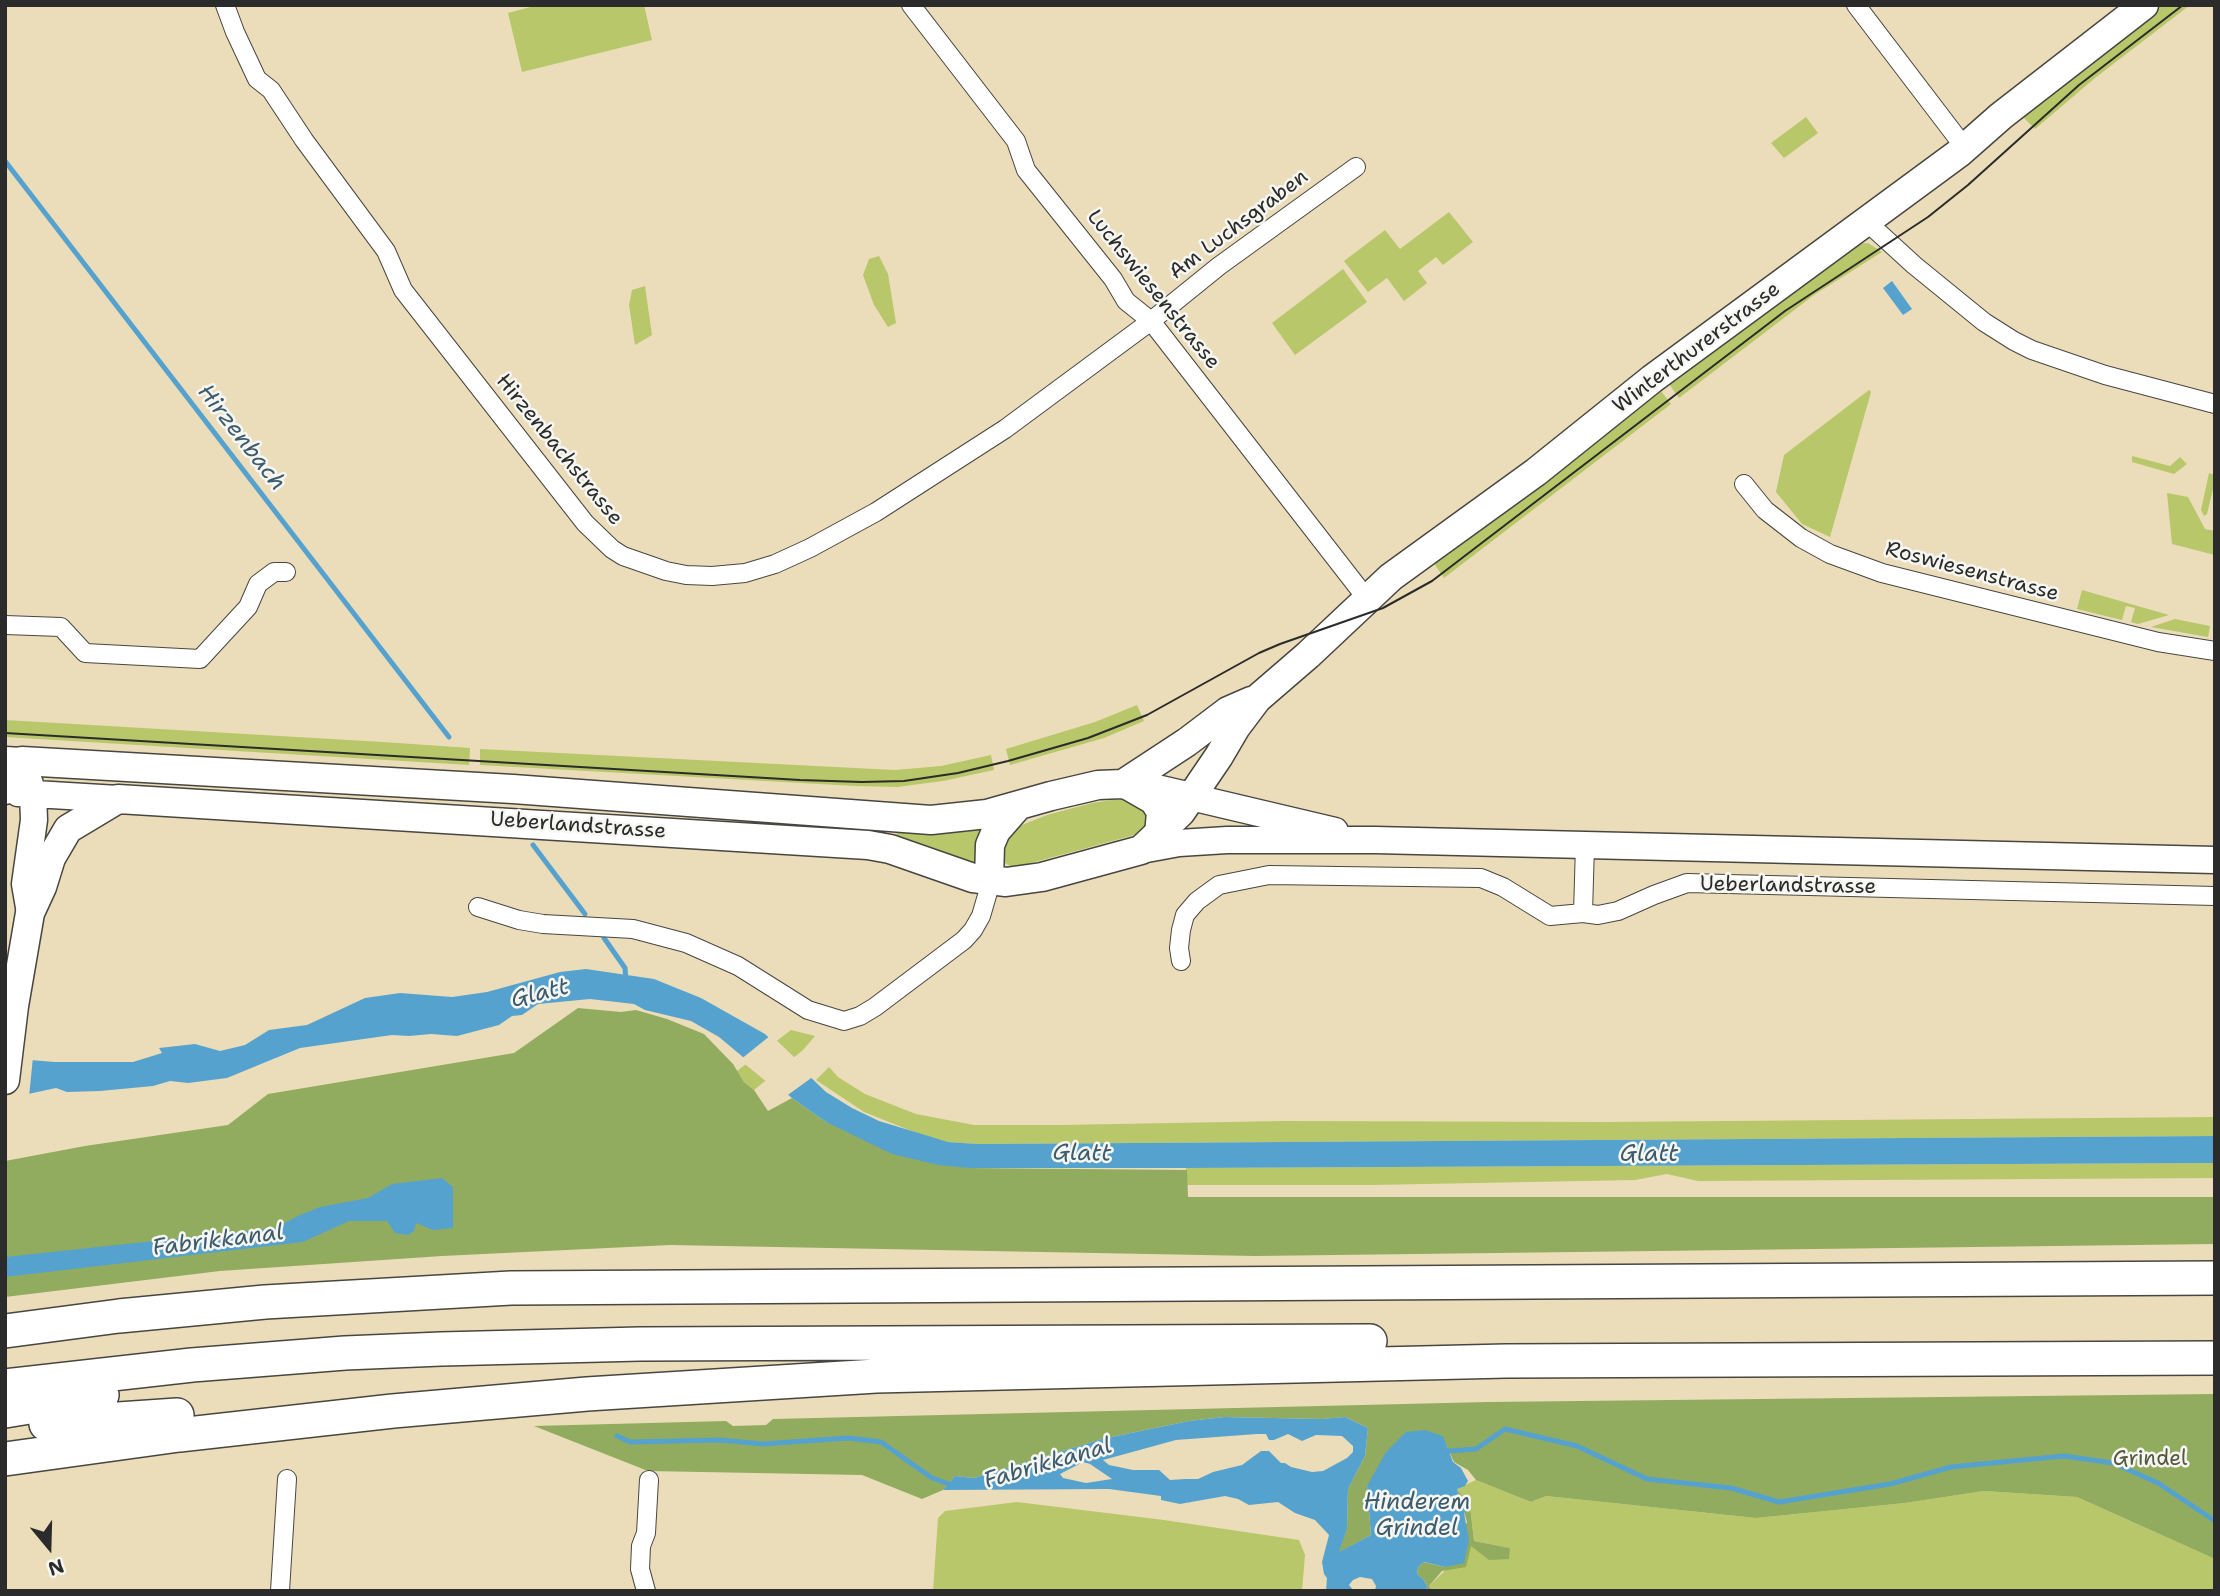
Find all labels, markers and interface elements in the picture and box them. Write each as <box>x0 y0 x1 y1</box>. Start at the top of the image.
street label: Am Luchsgraben <box>1165 165 1313 285</box>
street label: Luchswiesenstrasse <box>1081 205 1225 375</box>
street label: Winterthurerstrasse <box>1608 277 1786 419</box>
street label: Hirzenbachstrasse <box>490 369 628 531</box>
water label: Hirzenbach <box>191 379 291 497</box>
street label: Roswiesenstrasse <box>1883 537 2061 607</box>
street label: Ueberlandstrasse <box>489 807 667 845</box>
street label: Ueberlandstrasse <box>1700 872 1876 900</box>
water label: Glatt <box>508 974 572 1014</box>
water label: Glatt <box>1052 1140 1112 1168</box>
water label: Glatt <box>1620 1141 1678 1169</box>
water label: Fabrikkanal <box>151 1219 285 1263</box>
water label: Fabrikkanal <box>981 1433 1115 1495</box>
park label: Grindel <box>2113 1447 2187 1473</box>
water label: Hinderem Grindel <box>1363 1489 1471 1543</box>
north arrow <box>14 1512 84 1582</box>
text: N <box>45 1553 67 1582</box>

